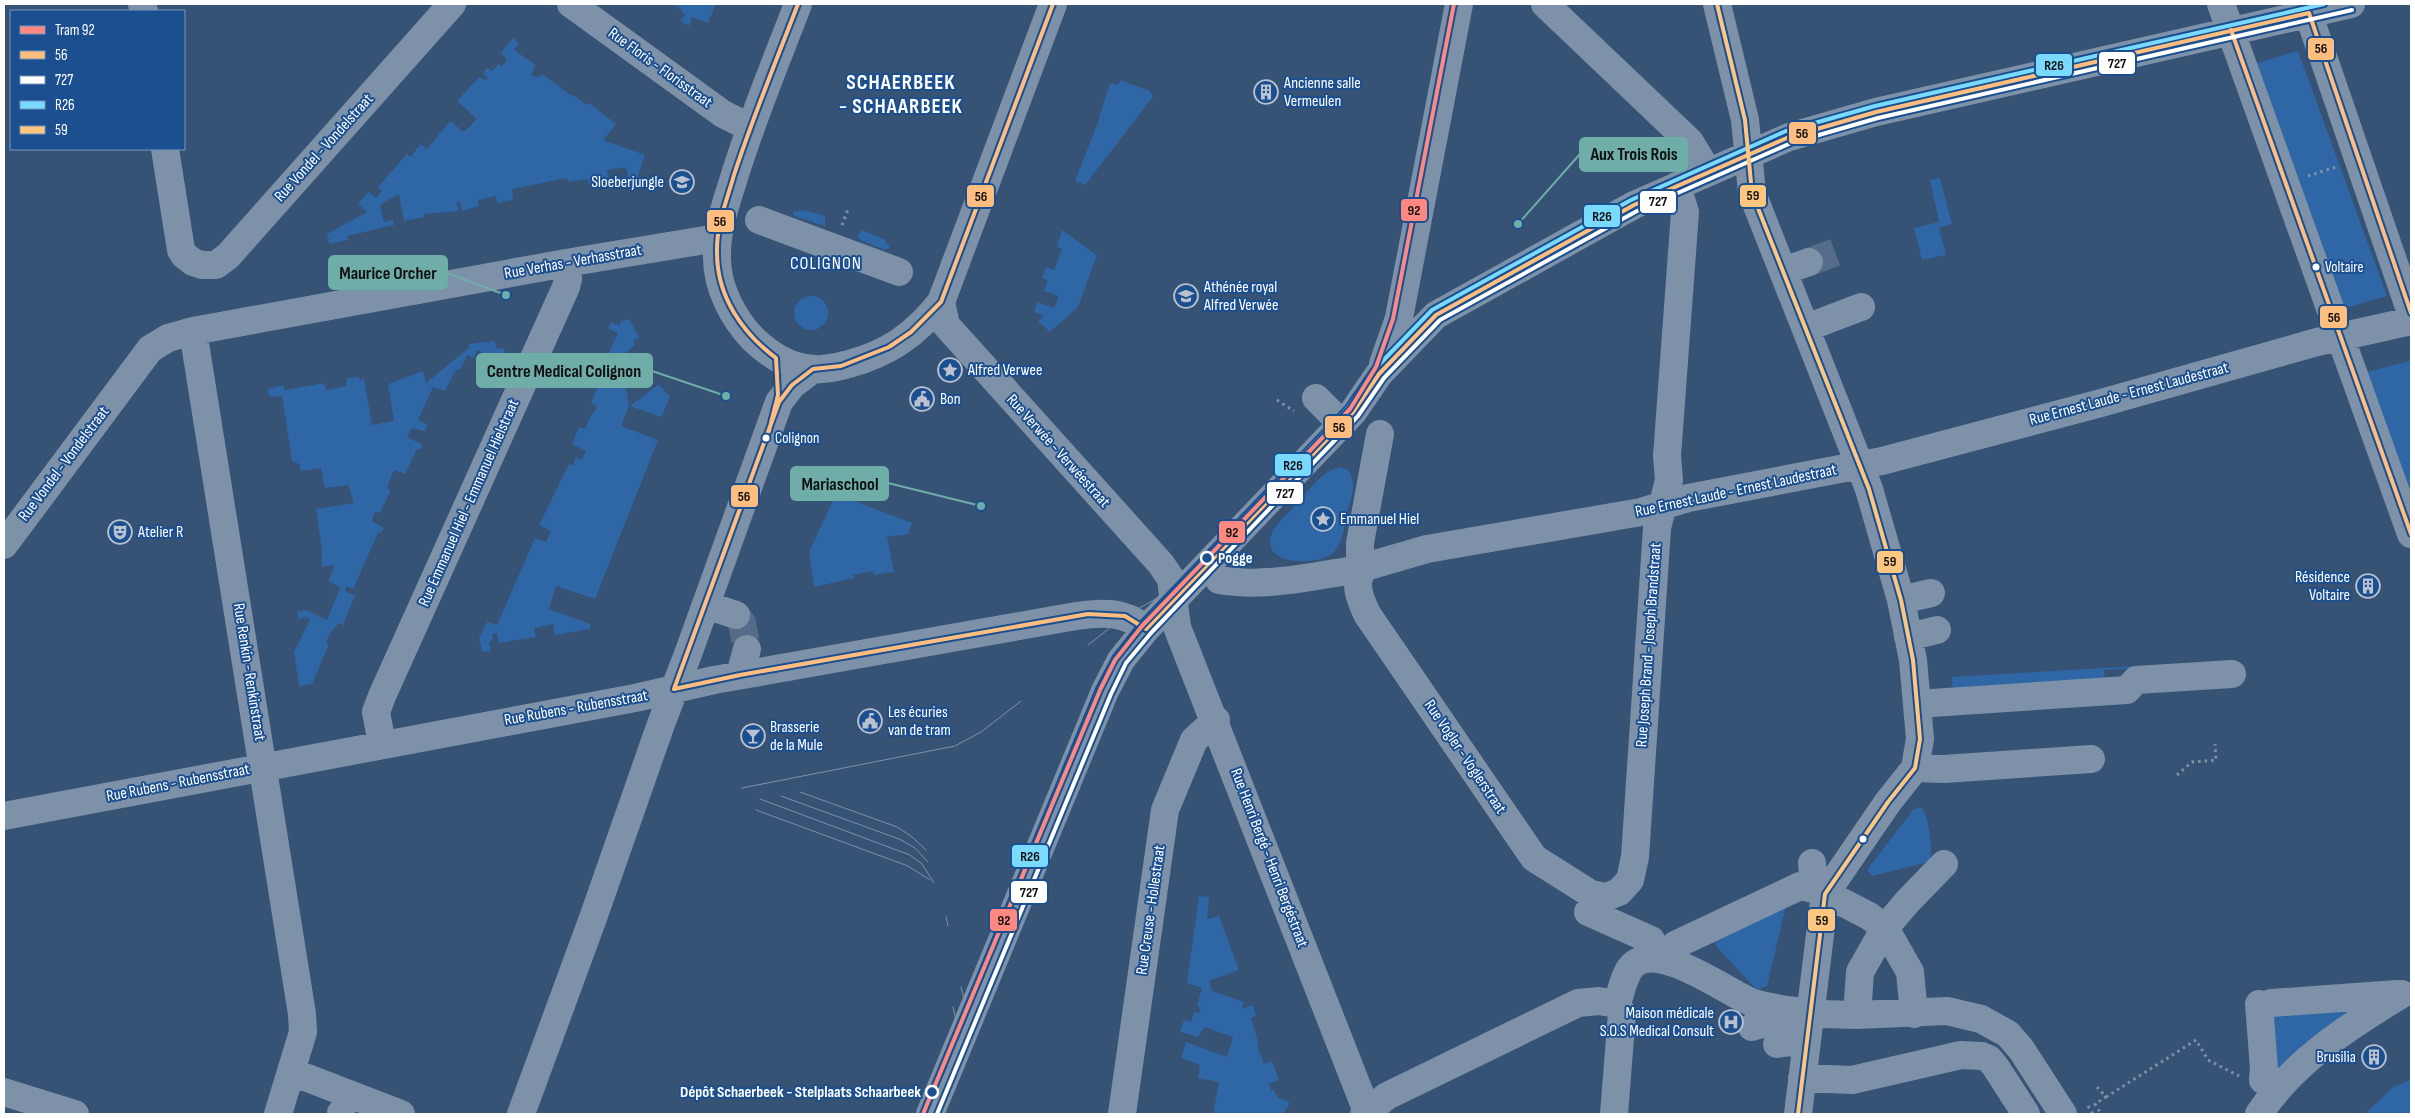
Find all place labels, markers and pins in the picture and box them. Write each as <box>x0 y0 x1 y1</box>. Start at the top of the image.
place label: Ancienne salle Vermeulen <box>1283 74 1361 111</box>
building icon: Ancienne salle Vermeulen <box>1253 79 1279 105</box>
callout: Aux Trois Rois <box>1580 138 1687 171</box>
school or university icon: Sloeberjungle <box>669 169 695 195</box>
place label: Sloeberjungle <box>591 173 664 192</box>
callout: Maurice Orcher <box>329 256 447 289</box>
place label: Voltaire <box>2325 258 2363 277</box>
marker: Voltaire <box>2311 262 2321 272</box>
place label: Athénée royal Alfred Verwée <box>1203 278 1278 315</box>
school or university icon: Athénée royal Alfred Verwée <box>1173 283 1199 309</box>
callout: Centre Medical Colignon <box>477 354 652 387</box>
place icon: Alfred Verwee <box>937 357 963 383</box>
place label: Alfred Verwee <box>967 361 1042 380</box>
public building icon: Bon <box>909 386 935 412</box>
place label: Bon <box>940 390 961 409</box>
place label: Colignon <box>775 429 819 448</box>
marker: Colignon <box>761 433 771 443</box>
callout: Mariaschool <box>791 467 888 500</box>
place icon: Emmanuel Hiel <box>1310 506 1336 532</box>
place label: Emmanuel Hiel <box>1340 510 1419 529</box>
theatre icon: Atelier R <box>107 519 133 545</box>
place label: Atelier R <box>137 523 183 542</box>
place label: Pogge <box>1218 549 1253 568</box>
marker: Pogge <box>1200 551 1214 565</box>
place label: Résidence Voltaire <box>2295 568 2350 605</box>
building icon: Résidence Voltaire <box>2355 573 2381 599</box>
place label: Les écuries van de tram <box>888 703 951 740</box>
public building icon: Les écuries van de tram <box>857 708 883 734</box>
place label: Brasserie de la Mule <box>770 718 823 755</box>
bar icon: Brasserie de la Mule <box>740 723 766 749</box>
unlabelled marker <box>1858 834 1868 844</box>
place label: Maison médicale S.O.S Medical Consult <box>1600 1004 1714 1041</box>
hospital icon: Maison médicale S.O.S Medical Consult <box>1718 1009 1744 1035</box>
building icon: Brusilia <box>2361 1044 2387 1070</box>
place label: Brusilia <box>2316 1048 2356 1067</box>
place label: Dépôt Schaerbeek - Stelplaats Schaarbeek <box>680 1083 921 1102</box>
marker: Dépôt Schaerbeek - Stelplaats Schaarbeek <box>925 1085 939 1099</box>

